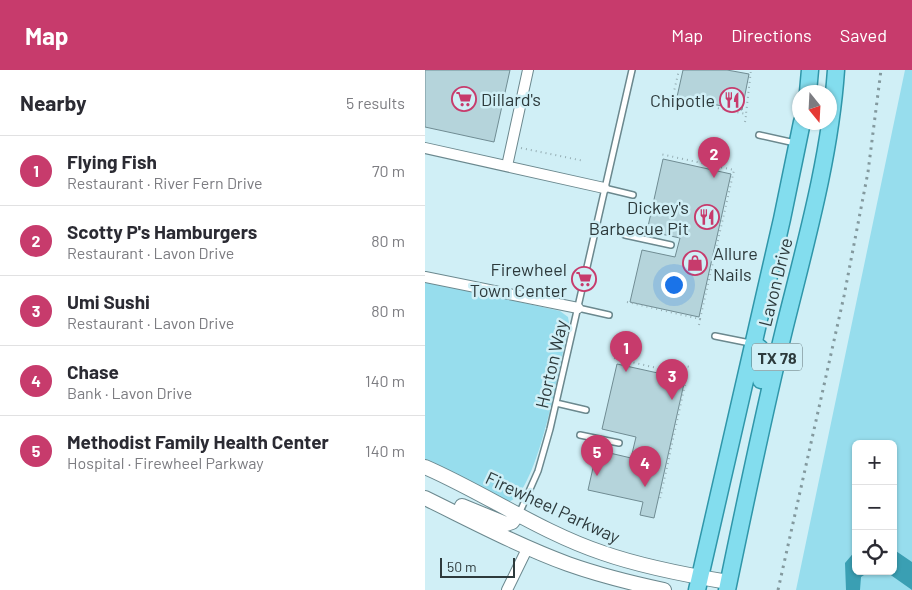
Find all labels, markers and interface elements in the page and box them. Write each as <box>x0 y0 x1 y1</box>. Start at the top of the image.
text: Map <box>25 21 68 50</box>
text: Map <box>671 24 703 46</box>
text: Directions <box>731 24 812 46</box>
text: Saved <box>840 24 887 46</box>
north arrow <box>792 85 837 130</box>
supermarket icon: Dillard's <box>451 86 477 112</box>
restaurant icon: Chipotle <box>719 87 745 113</box>
place label: Dillard's <box>481 88 541 110</box>
place label: Chipotle <box>650 89 715 111</box>
text: Nearby <box>20 90 86 115</box>
text: 5 results <box>346 93 405 112</box>
pin: 2 <box>698 137 730 178</box>
text: Flying Fish <box>67 150 157 173</box>
text: 1 <box>33 161 39 180</box>
text: 70 m <box>372 161 405 180</box>
text: Restaurant · River Fern Drive <box>67 173 263 192</box>
place label: Dickey's Barbecue Pit <box>589 196 689 239</box>
restaurant icon: Dickey's Barbecue Pit <box>694 204 720 230</box>
text: Scotty P's Hamburgers <box>67 220 257 243</box>
text: 2 <box>32 231 40 250</box>
text: 80 m <box>371 231 405 250</box>
street label: Lavon Drive <box>753 235 797 329</box>
place label: Allure Nails <box>713 242 758 285</box>
text: Restaurant · Lavon Drive <box>67 243 234 262</box>
shop icon: Allure Nails <box>682 250 708 276</box>
place label: Firewheel Town Center <box>470 258 567 301</box>
supermarket icon: Firewheel Town Center <box>571 266 597 292</box>
your location <box>661 272 687 298</box>
text: Umi Sushi <box>67 290 150 313</box>
text: 3 <box>32 301 40 320</box>
text: 80 m <box>371 301 405 320</box>
text: Restaurant · Lavon Drive <box>67 313 234 332</box>
street label: Horton Way <box>530 318 572 410</box>
pin: 1 <box>610 331 642 372</box>
road number: TX 78 <box>752 344 802 370</box>
pin: 3 <box>656 359 688 400</box>
text: Chase <box>67 360 119 383</box>
text: 4 <box>31 371 41 390</box>
text: 140 m <box>365 371 405 390</box>
text: Bank · Lavon Drive <box>67 383 192 402</box>
text: Methodist Family Health Center <box>67 430 329 453</box>
pin: 5 <box>581 435 613 476</box>
map controls <box>852 440 897 575</box>
button: + <box>852 440 897 485</box>
text: 5 <box>32 441 40 460</box>
text: 140 m <box>365 441 405 460</box>
pin: 4 <box>629 446 661 487</box>
text: Hospital · Firewheel Parkway <box>67 453 264 472</box>
street label: Firewheel Parkway <box>482 466 624 548</box>
button: − <box>852 485 897 530</box>
button: locate <box>852 530 897 575</box>
scale bar <box>440 555 515 578</box>
text: 50 m <box>447 558 476 575</box>

